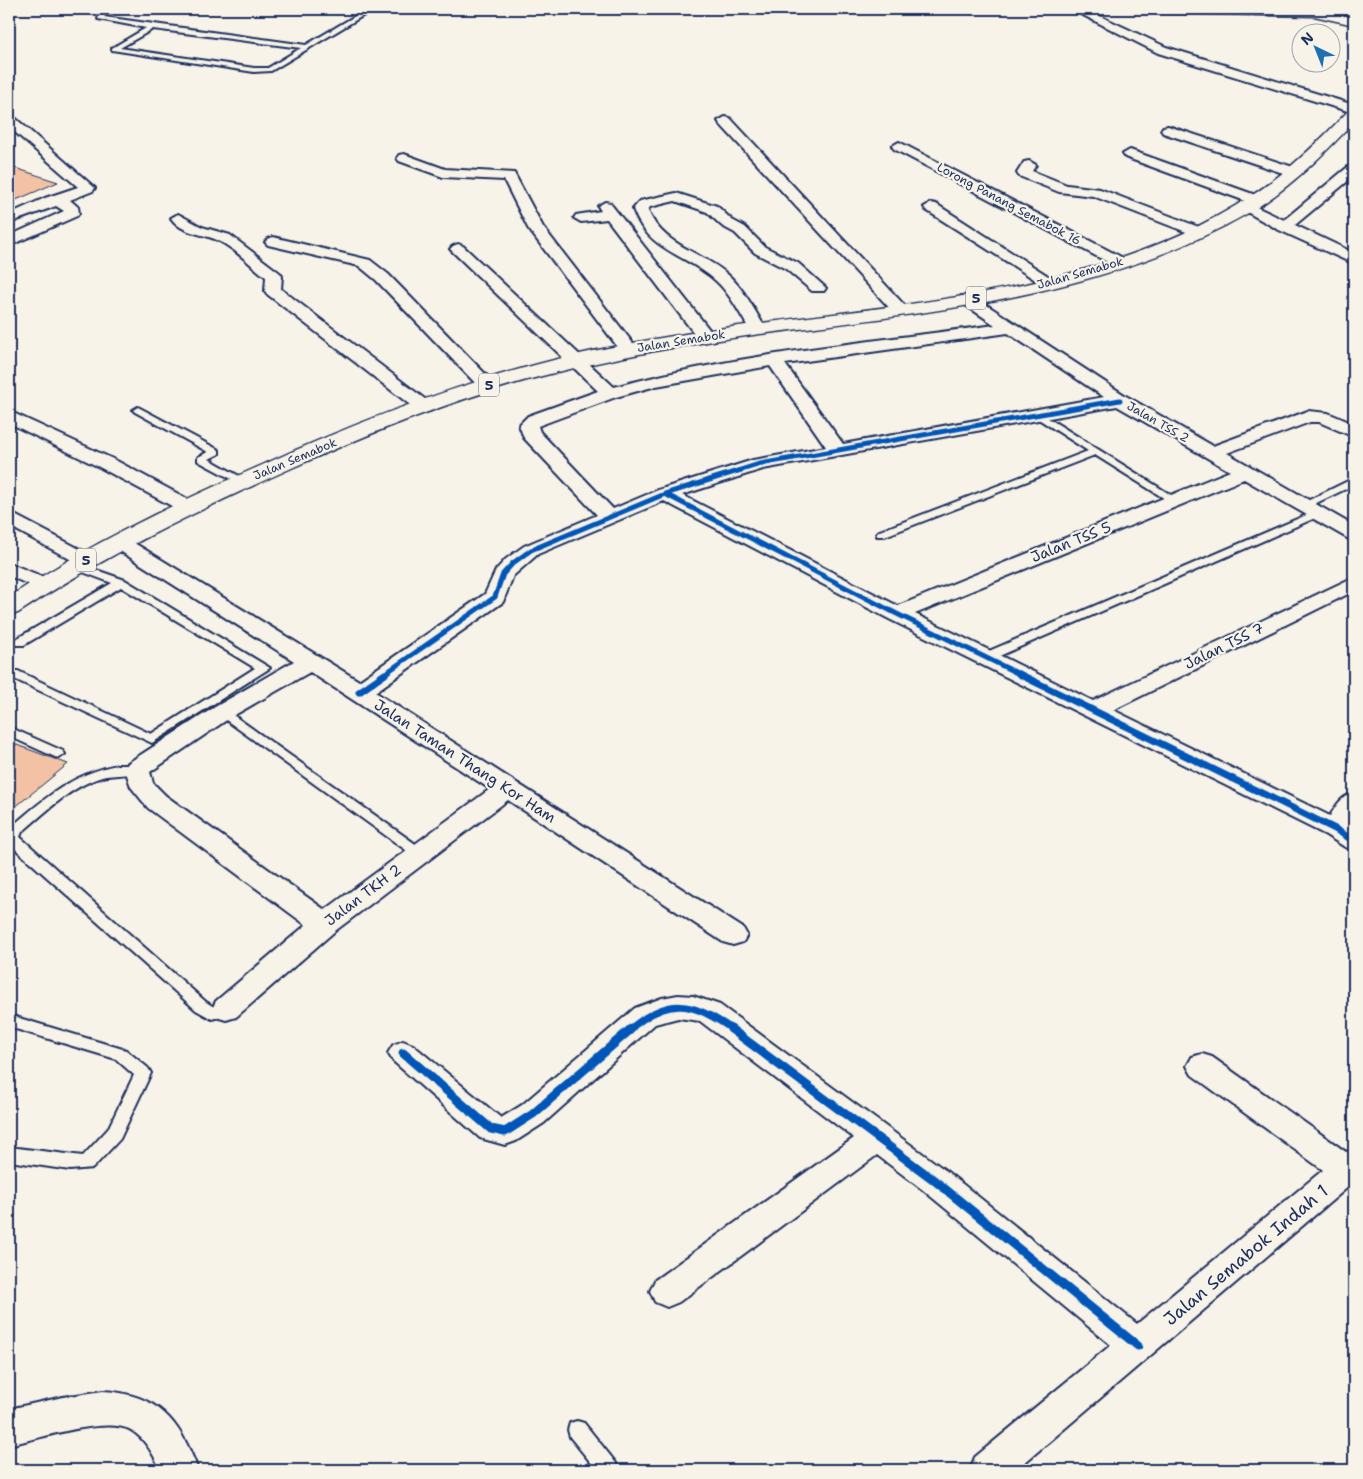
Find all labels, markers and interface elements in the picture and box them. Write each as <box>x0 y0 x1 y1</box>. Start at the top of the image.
north arrow <box>1290 22 1340 72</box>
text: N <box>1297 28 1317 49</box>
street label: Lorong Panang Semabok 16 <box>934 159 1084 249</box>
street label: Jalan Semabok <box>1035 253 1125 293</box>
road number: 5 <box>966 286 986 310</box>
street label: Jalan Semabok <box>636 326 726 356</box>
road number: 5 <box>479 374 499 396</box>
street label: Jalan TSS 2 <box>1124 398 1192 446</box>
street label: Jalan Semabok <box>251 434 339 484</box>
street label: Jalan TSS 5 <box>1028 517 1114 567</box>
road number: 5 <box>76 548 96 572</box>
street label: Jalan TSS 7 <box>1181 618 1267 674</box>
street label: Jalan Taman Thang Kor Ham <box>370 695 560 827</box>
street label: Jalan TKH 2 <box>321 860 405 930</box>
street label: Jalan Semabok Indah 1 <box>1159 1179 1333 1331</box>

